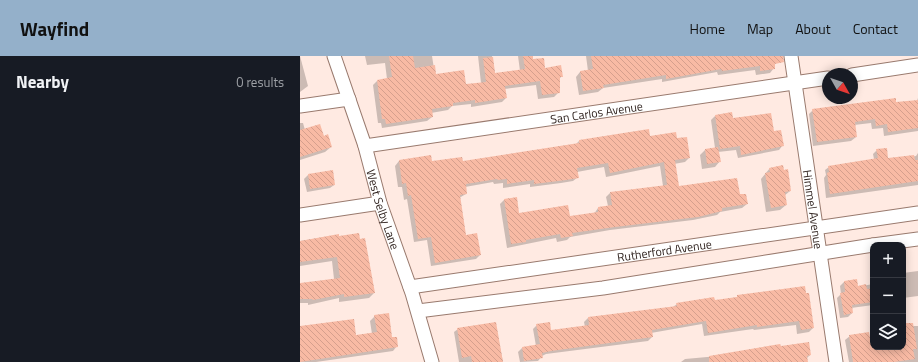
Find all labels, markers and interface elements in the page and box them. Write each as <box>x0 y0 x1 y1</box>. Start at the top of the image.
text: Wayfind <box>20 14 89 43</box>
text: Home <box>690 18 725 39</box>
text: Map <box>747 18 773 39</box>
text: About <box>795 18 831 39</box>
text: Contact <box>853 18 898 39</box>
north arrow <box>822 68 858 104</box>
text: Nearby <box>16 69 69 95</box>
text: 0 results <box>236 72 284 92</box>
street label: San Carlos Avenue <box>549 96 644 128</box>
street label: West Selby Lane <box>362 167 405 252</box>
street label: Himmel Avenue <box>798 168 829 250</box>
street label: Rutherford Avenue <box>616 234 713 266</box>
map controls <box>870 242 906 350</box>
button: + <box>870 242 906 278</box>
button: − <box>870 278 906 314</box>
button: layers <box>870 314 906 350</box>

